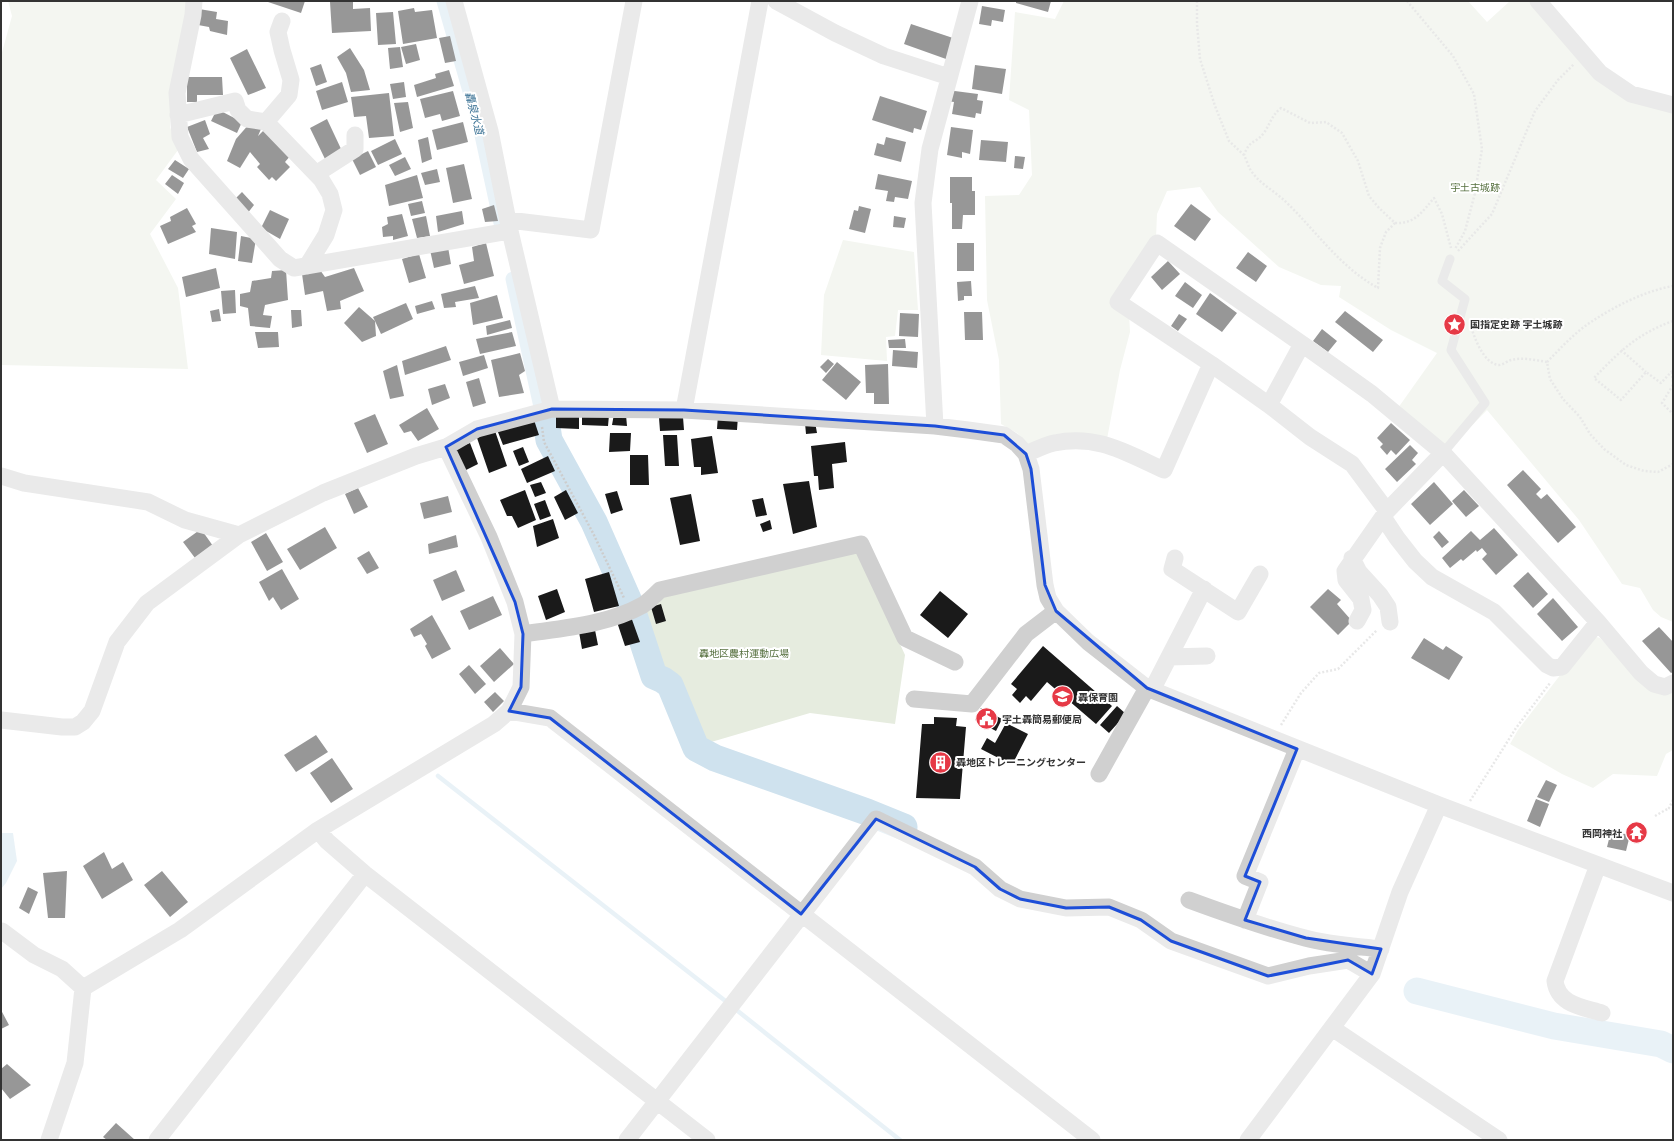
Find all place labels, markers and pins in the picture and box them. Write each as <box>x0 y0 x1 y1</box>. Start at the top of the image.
place icon: 国指定史跡 宇土城跡 <box>1441 311 1467 337</box>
place label: 国指定史跡 宇土城跡 <box>1470 318 1562 330</box>
school or university icon: 轟保育園 <box>1049 684 1075 710</box>
place label: 轟保育園 <box>1078 691 1118 703</box>
public building icon: 宇土轟簡易郵便局 <box>974 706 1000 732</box>
place label: 宇土轟簡易郵便局 <box>1002 713 1082 725</box>
building icon: 轟地区トレーニングセンター <box>928 749 954 775</box>
place label: 轟地区トレーニングセンター <box>956 756 1086 768</box>
temple icon: 西岡神社 <box>1624 820 1650 846</box>
place label: 西岡神社 <box>1582 827 1623 839</box>

